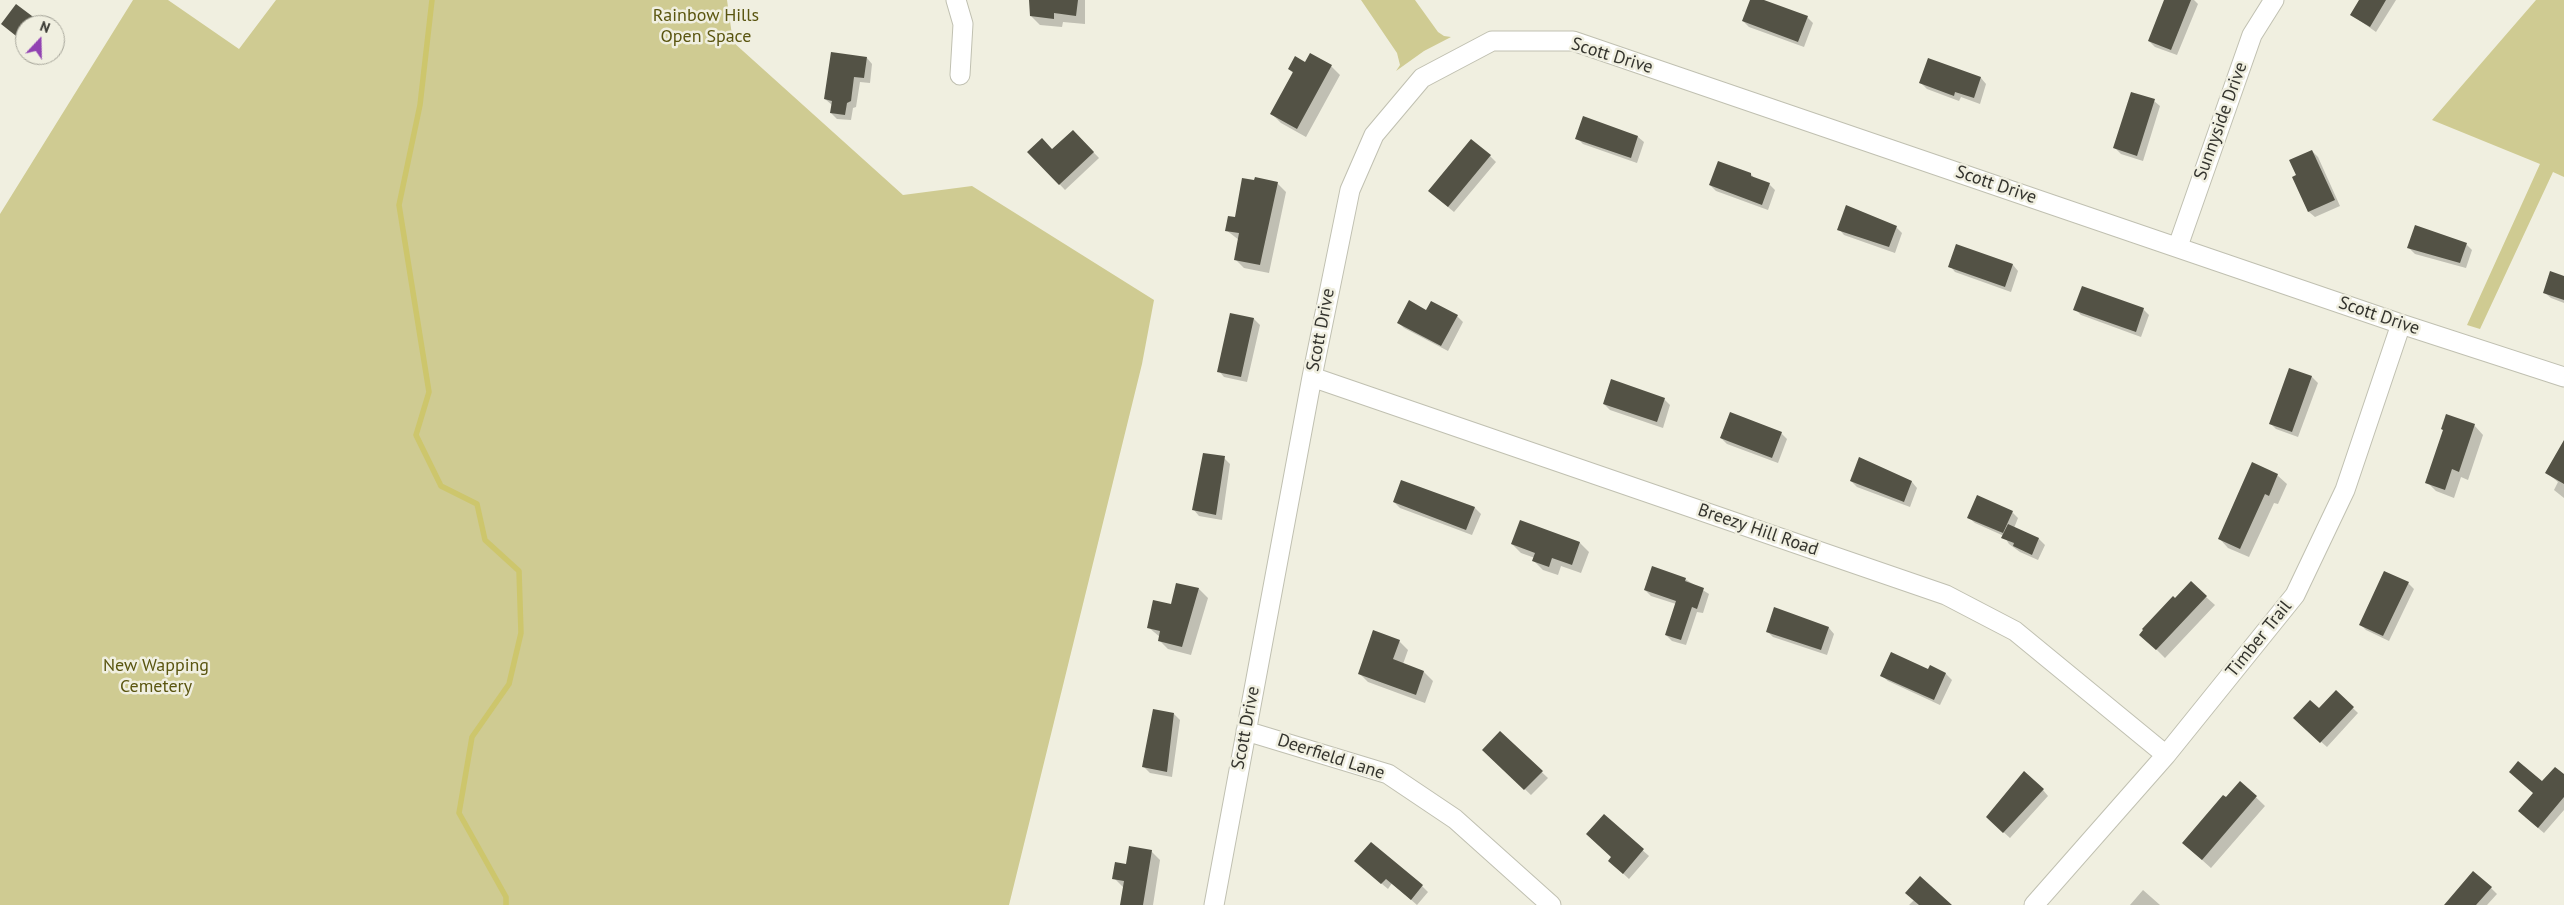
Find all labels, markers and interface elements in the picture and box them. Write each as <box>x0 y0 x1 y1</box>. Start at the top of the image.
park label: Rainbow Hills Open Space <box>653 5 759 48</box>
north arrow <box>15 15 65 65</box>
text: N <box>37 17 53 37</box>
street label: Scott Drive <box>1569 33 1655 79</box>
street label: Sunnyside Drive <box>2190 59 2252 183</box>
street label: Scott Drive <box>1953 161 2039 209</box>
street label: Scott Drive <box>1302 287 1340 373</box>
street label: Scott Drive <box>2336 292 2422 340</box>
street label: Breezy Hill Road <box>1695 499 1821 561</box>
street label: Timber Trail <box>2222 596 2296 682</box>
park label: New Wapping Cemetery <box>103 655 209 698</box>
street label: Scott Drive <box>1227 685 1265 771</box>
street label: Deerfield Lane <box>1275 730 1387 784</box>

